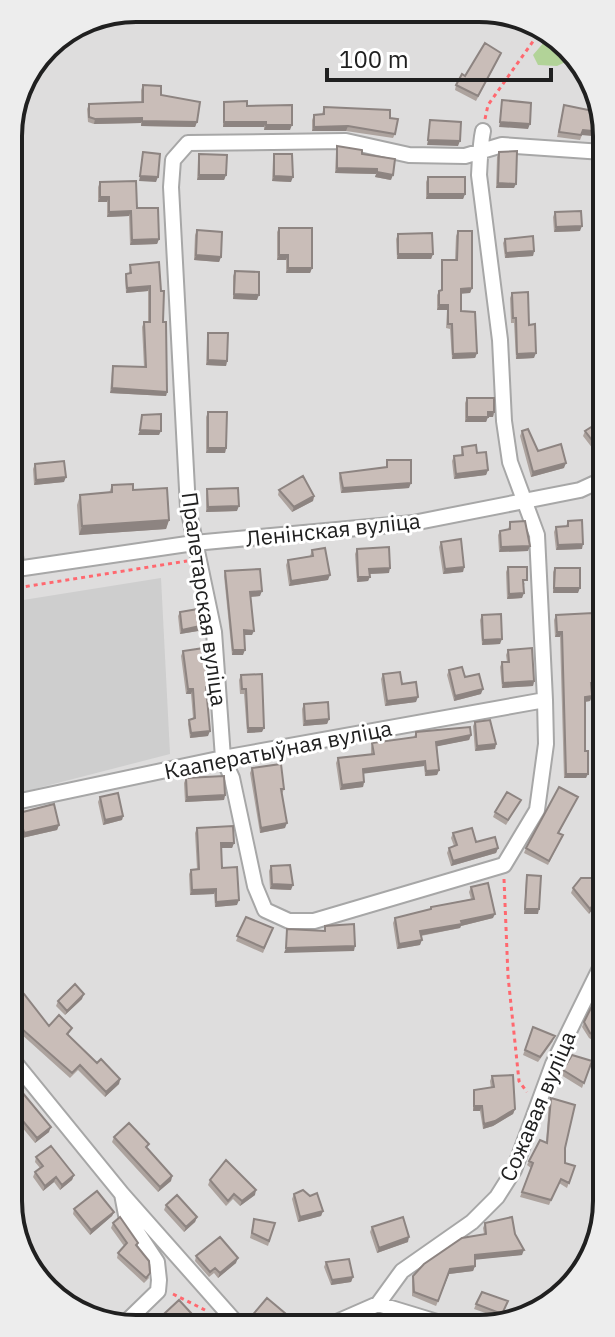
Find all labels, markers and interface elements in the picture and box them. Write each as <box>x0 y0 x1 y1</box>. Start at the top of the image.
scale bar <box>327 32 551 82</box>
text: 100 m <box>339 43 409 75</box>
street label: Пралетарская вуліца <box>176 490 234 708</box>
street label: Ленінская вуліца <box>244 505 422 553</box>
street label: Кааператыўная вуліца <box>162 713 395 785</box>
street label: Сожавая вуліца <box>492 1026 582 1186</box>

